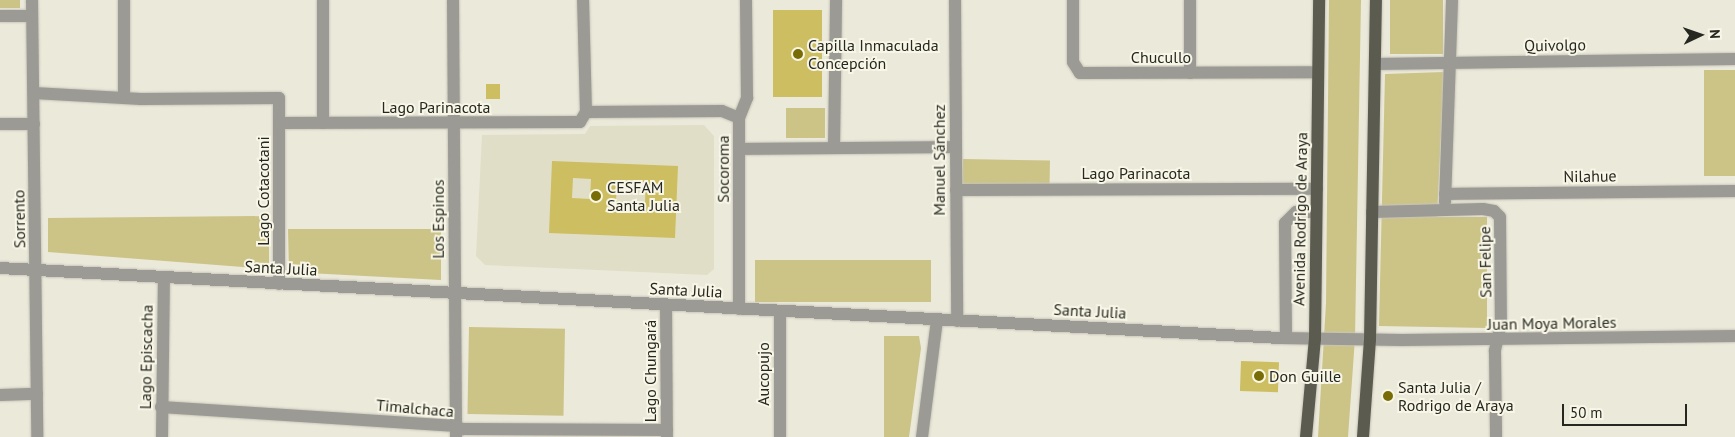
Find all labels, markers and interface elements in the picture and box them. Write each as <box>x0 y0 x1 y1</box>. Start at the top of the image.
north arrow <box>1675 10 1725 60</box>
text: N <box>1706 29 1724 39</box>
place label: Capilla Inmaculada Concepción <box>808 35 939 73</box>
street label: Quivolgo <box>1524 35 1586 55</box>
street label: Chucullo <box>1131 47 1191 67</box>
marker: Capilla Inmaculada Concepción <box>792 48 804 60</box>
street label: Lago Parinacota <box>382 97 490 117</box>
street label: Manuel Sánchez <box>929 104 949 216</box>
street label: Avenida Rodrigo de Araya <box>1289 132 1311 306</box>
street label: Socoroma <box>713 135 733 203</box>
street label: Lago Cotacotani <box>253 136 273 246</box>
street label: Lago Parinacota <box>1082 163 1190 183</box>
street label: Nilahue <box>1563 166 1617 186</box>
place label: CESFAM Santa Julia <box>607 177 680 215</box>
street label: Los Espinos <box>428 179 448 259</box>
marker: CESFAM Santa Julia <box>589 189 603 203</box>
street label: Sorrento <box>9 190 29 248</box>
street label: San Felipe <box>1475 226 1495 298</box>
street label: Santa Julia <box>244 257 318 279</box>
street label: Santa Julia <box>649 279 723 301</box>
street label: Santa Julia <box>1053 300 1127 322</box>
street label: Lago Episcacha <box>135 305 157 409</box>
street label: Juan Moya Morales <box>1487 312 1617 334</box>
street label: Lago Chungará <box>640 320 660 422</box>
street label: Aucopujo <box>753 342 773 406</box>
place label: Don Guille <box>1269 366 1341 386</box>
marker: Don Guille <box>1253 370 1265 382</box>
place label: Santa Julia / Rodrigo de Araya <box>1398 377 1514 415</box>
marker: Santa Julia / Rodrigo de Araya <box>1382 390 1394 402</box>
scale bar <box>1565 394 1690 426</box>
street label: Timalchaca <box>375 395 455 421</box>
text: 50 m <box>1570 403 1603 422</box>

